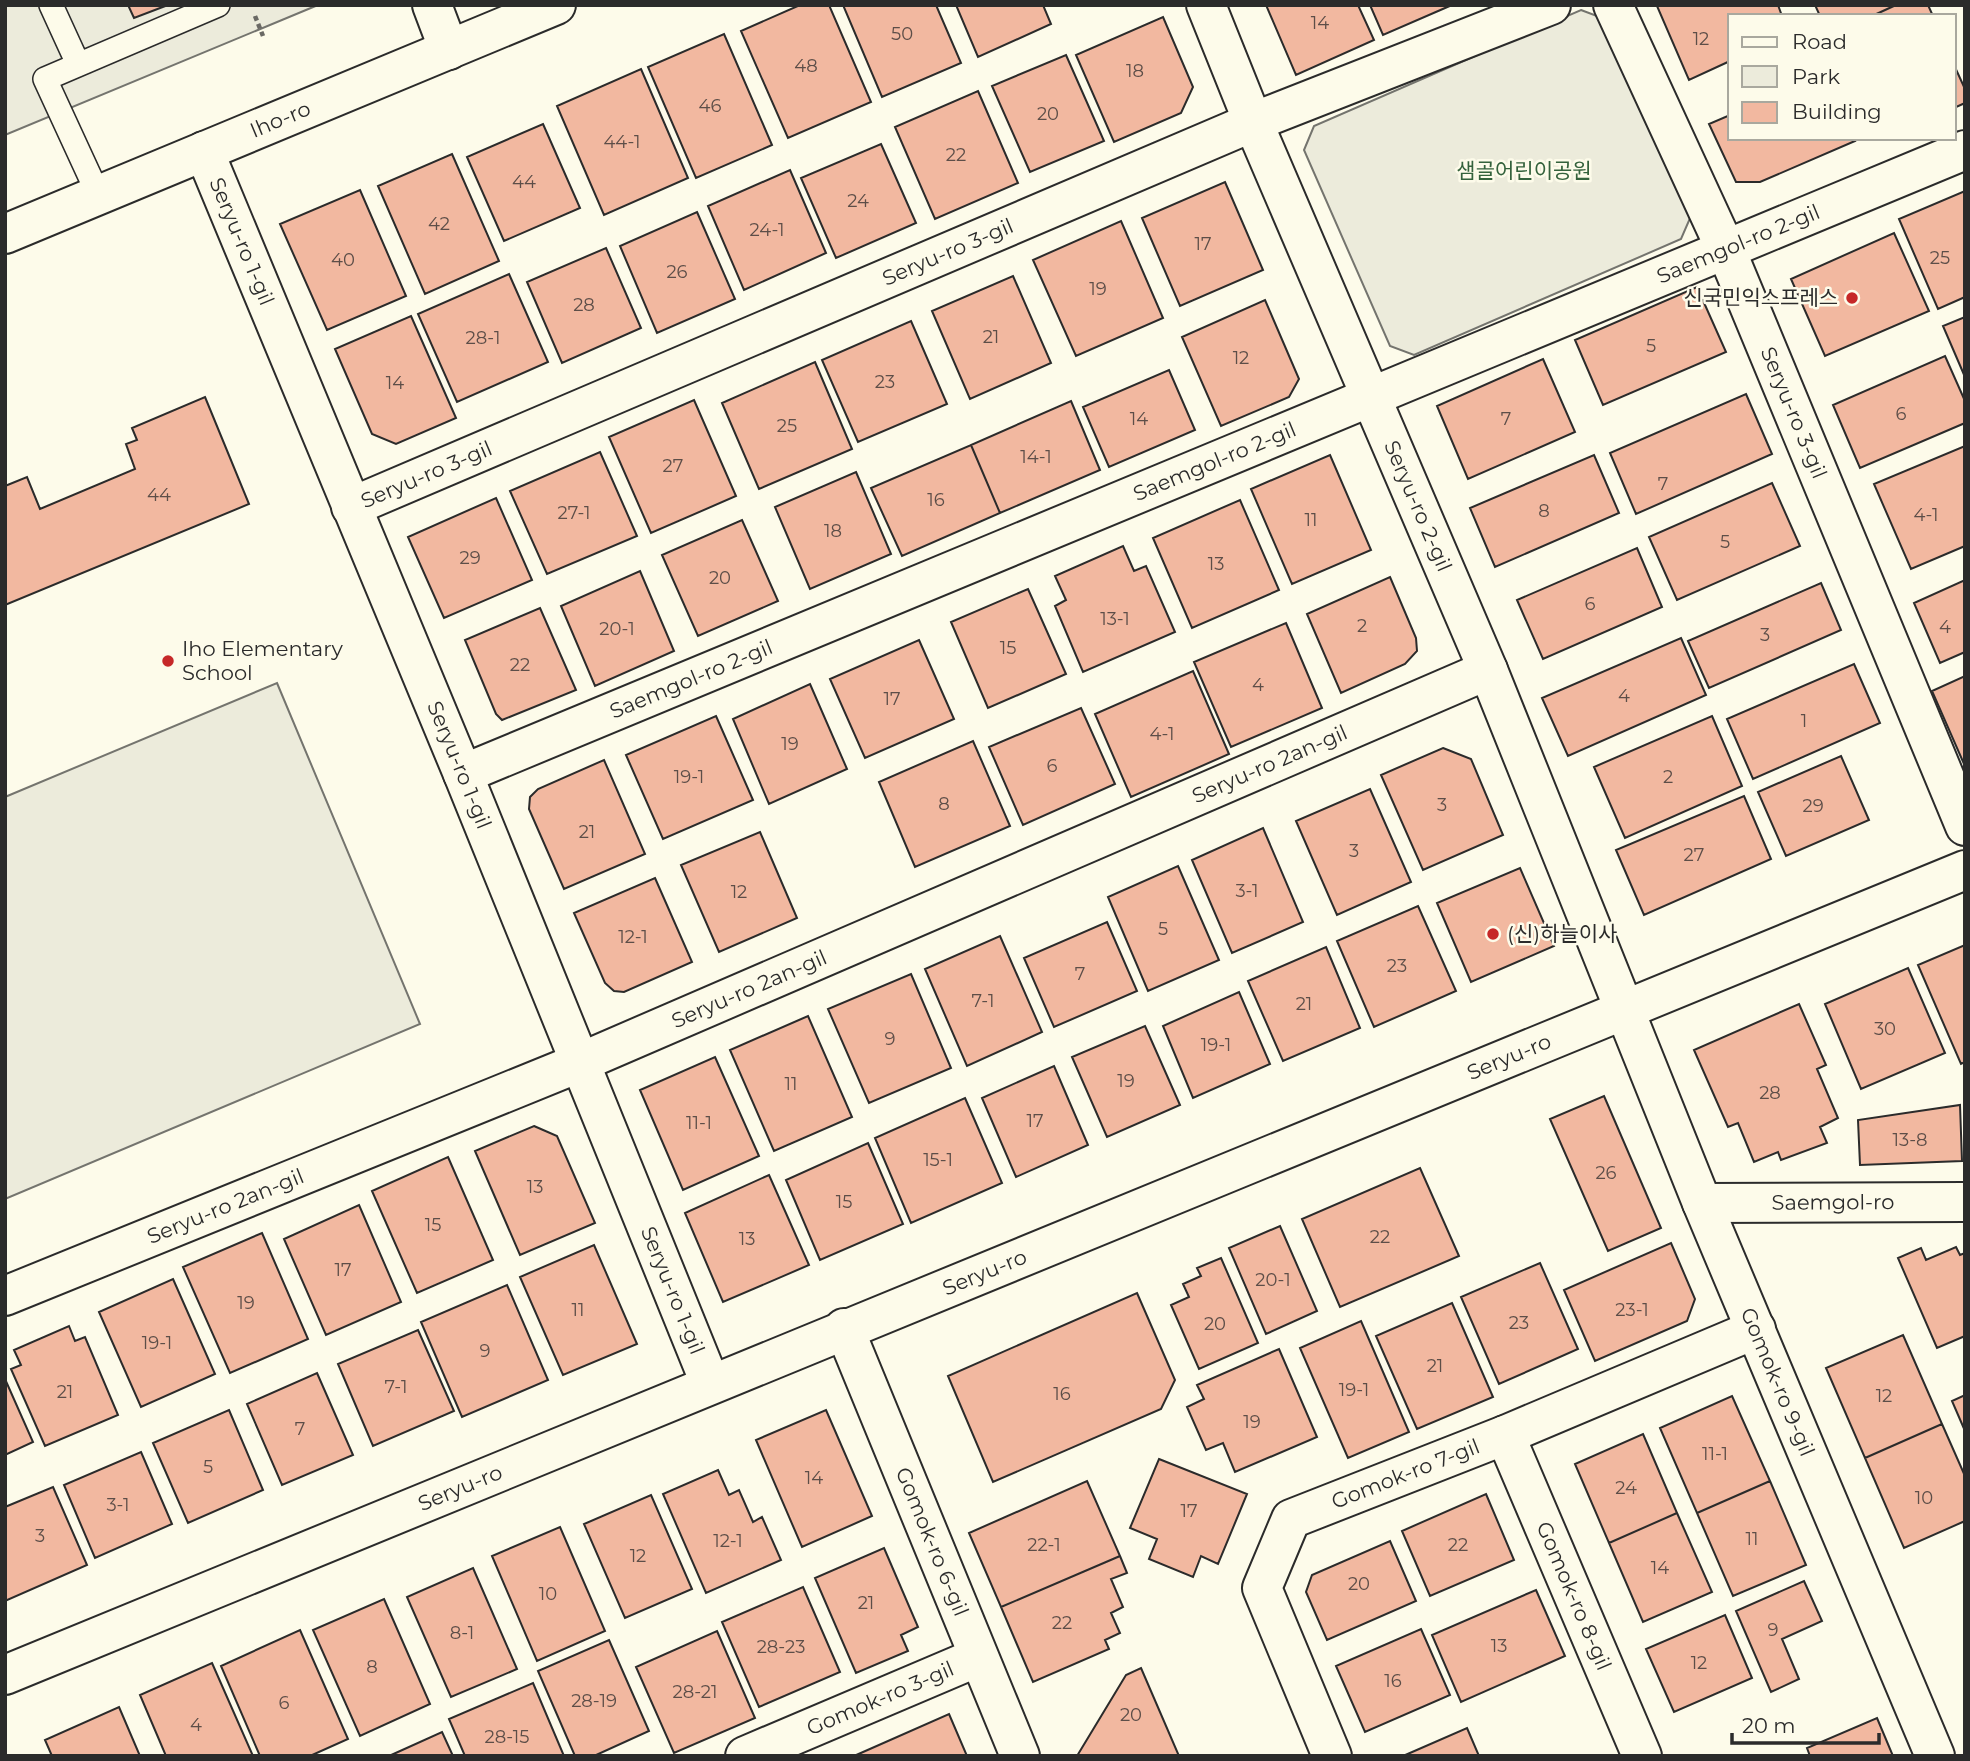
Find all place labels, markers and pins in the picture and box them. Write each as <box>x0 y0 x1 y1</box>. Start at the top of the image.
place label: 신국민익스프레스 <box>1683 285 1838 310</box>
marker: 신국민익스프레스 <box>1844 290 1860 306</box>
place label: Iho Elementary School <box>182 636 344 685</box>
marker: Iho Elementary School <box>160 653 176 669</box>
place label: (신)하늘이사 <box>1507 921 1617 946</box>
marker: (신)하늘이사 <box>1485 926 1501 942</box>

